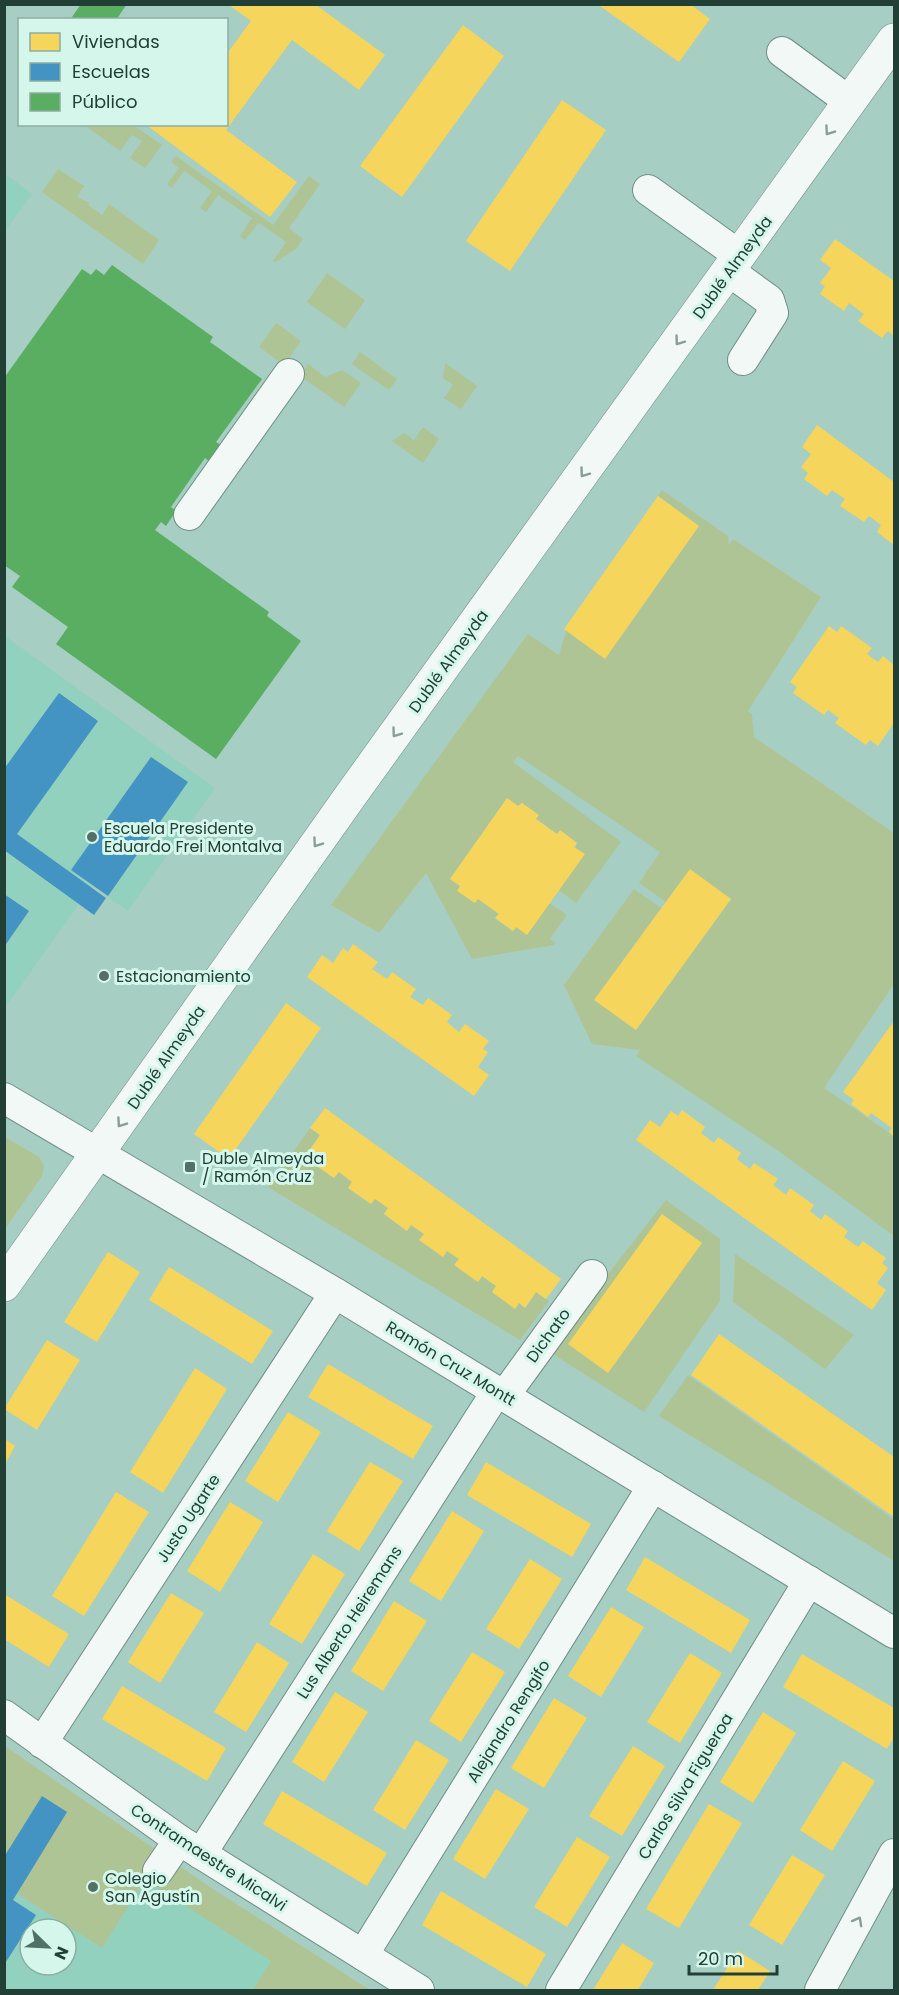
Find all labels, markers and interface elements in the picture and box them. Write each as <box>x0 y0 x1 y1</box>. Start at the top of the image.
legend <box>18 18 228 126</box>
text: Viviendas <box>72 29 160 54</box>
text: Escuelas <box>72 59 150 84</box>
text: Público <box>72 89 137 114</box>
one-way arrow <box>825 124 836 135</box>
street label: Dublé Almeyda <box>687 211 778 324</box>
one-way arrow <box>675 334 686 345</box>
one-way arrow <box>580 467 591 478</box>
street label: Dublé Almeyda <box>403 605 494 718</box>
one-way arrow <box>392 726 403 737</box>
place label: Escuela Presidente Eduardo Frei Montalva <box>104 817 282 858</box>
marker: Escuela Presidente Eduardo Frei Montalva <box>85 830 99 844</box>
one-way arrow <box>313 836 324 847</box>
place label: Estacionamiento <box>116 965 251 988</box>
marker: Estacionamiento <box>97 969 111 983</box>
street label: Dublé Almeyda <box>122 1001 211 1114</box>
one-way arrow <box>117 1116 128 1127</box>
place label: Duble Almeyda / Ramón Cruz <box>202 1147 324 1188</box>
marker: Duble Almeyda / Ramón Cruz <box>183 1160 197 1174</box>
street label: Dichato <box>521 1303 576 1367</box>
street label: Ramón Cruz Montt <box>381 1316 520 1411</box>
street label: Justo Ugarte <box>151 1469 226 1567</box>
street label: Lus Alberto Heiremans <box>291 1541 408 1703</box>
street label: Alejandro Rengifo <box>461 1655 556 1787</box>
street label: Carlos Silva Figueroa <box>632 1709 738 1864</box>
street label: Contramaestre Micalvi <box>126 1798 291 1917</box>
place label: Colegio San Agustín <box>105 1867 200 1908</box>
marker: Colegio San Agustín <box>86 1880 100 1894</box>
one-way arrow <box>851 1916 862 1927</box>
north arrow <box>18 1917 78 1977</box>
scale bar <box>689 1938 778 1976</box>
text: N <box>48 1943 74 1963</box>
text: 20 m <box>698 1946 743 1971</box>

